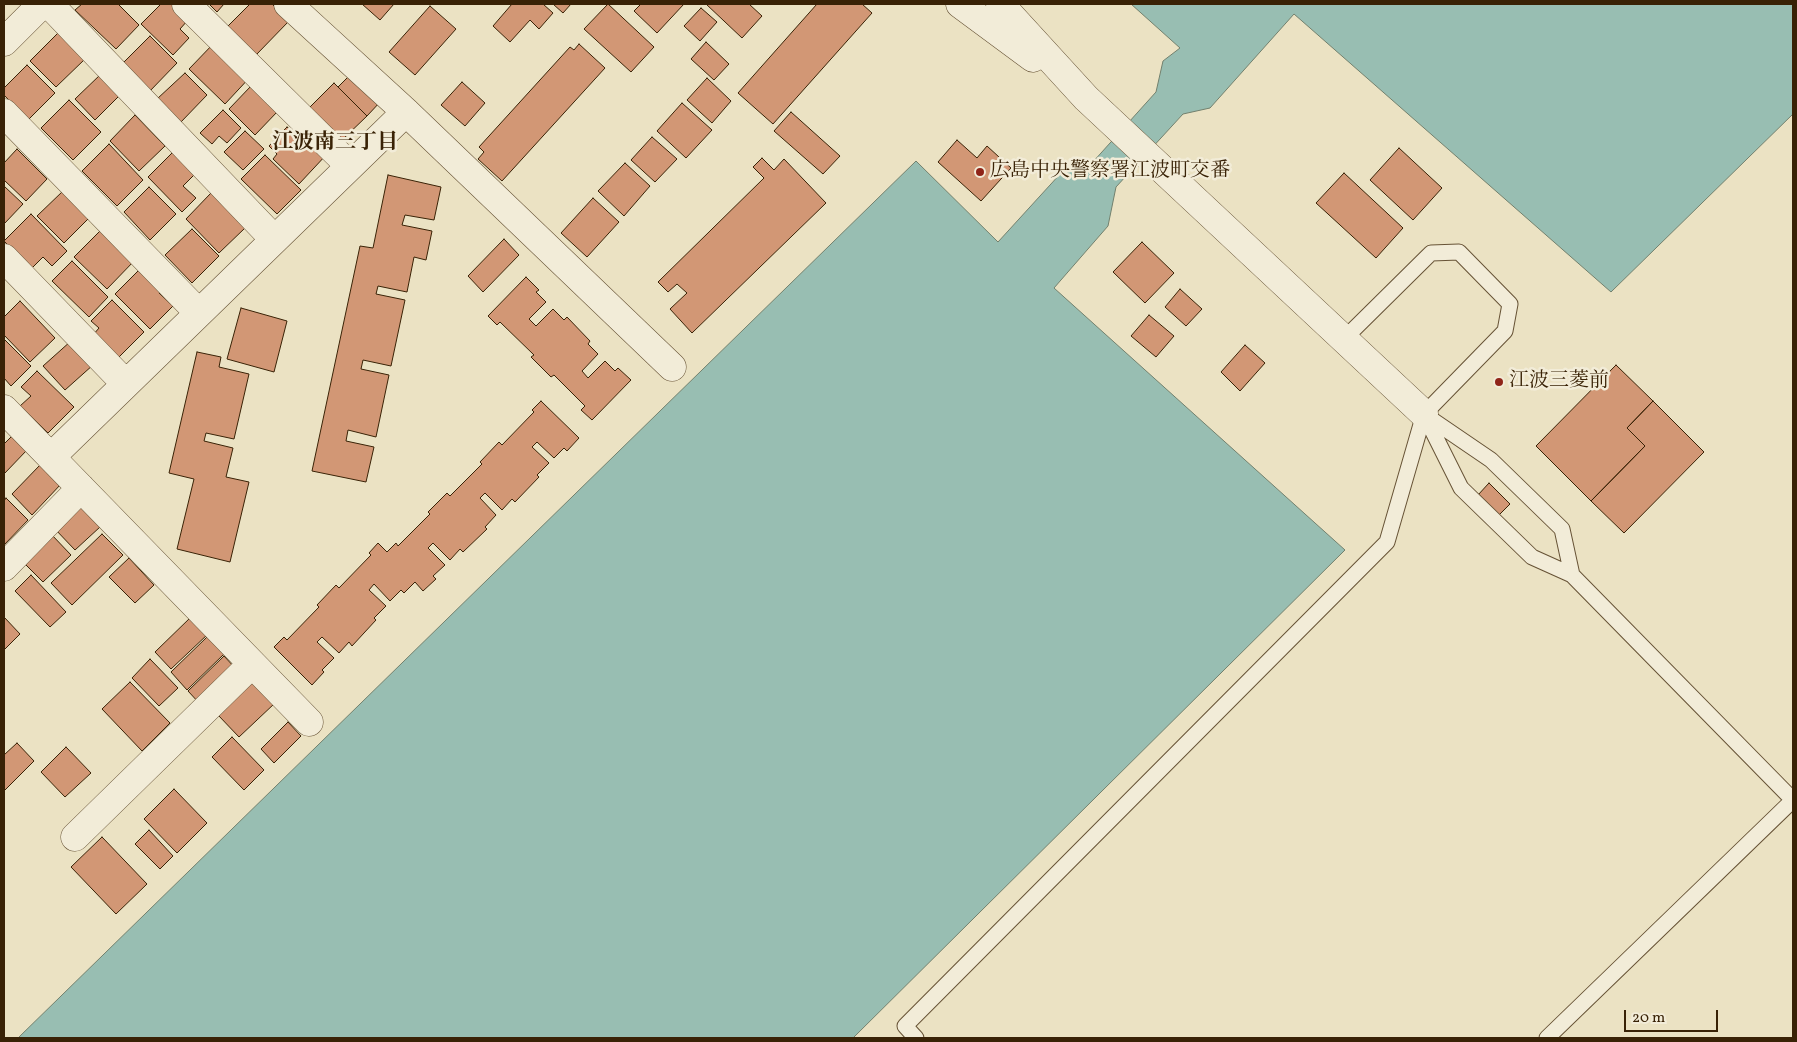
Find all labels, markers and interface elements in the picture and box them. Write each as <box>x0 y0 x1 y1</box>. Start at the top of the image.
district label: 江波南三丁目 <box>272 131 398 157</box>
place label: 広島中央警察署江波町交番 <box>990 160 1230 184</box>
marker: 広島中央警察署江波町交番 <box>974 166 986 178</box>
place label: 江波三菱前 <box>1509 370 1609 394</box>
marker: 江波三菱前 <box>1493 376 1505 388</box>
scale bar <box>1627 1000 1721 1032</box>
text: 20 m <box>1632 1008 1665 1029</box>

